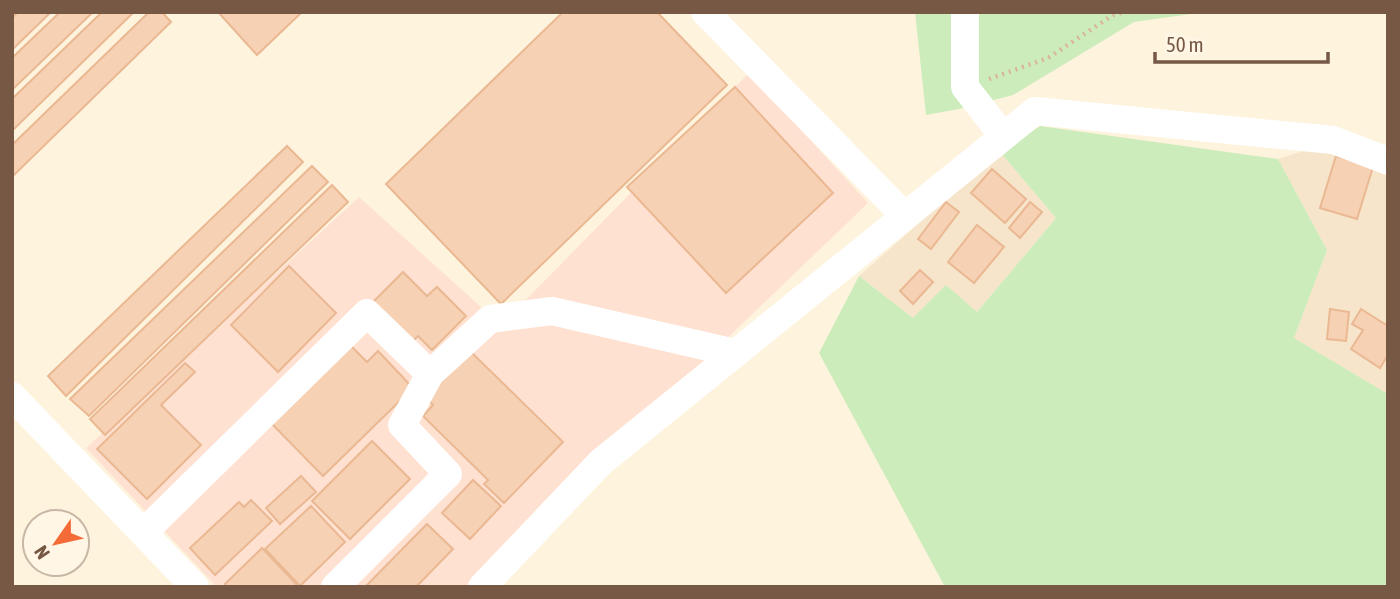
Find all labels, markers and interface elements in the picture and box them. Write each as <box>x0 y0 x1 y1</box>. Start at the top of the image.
scale bar <box>1155 21 1328 65</box>
text: 50 m <box>1166 32 1204 56</box>
north arrow <box>21 508 91 578</box>
text: N <box>30 542 54 563</box>

